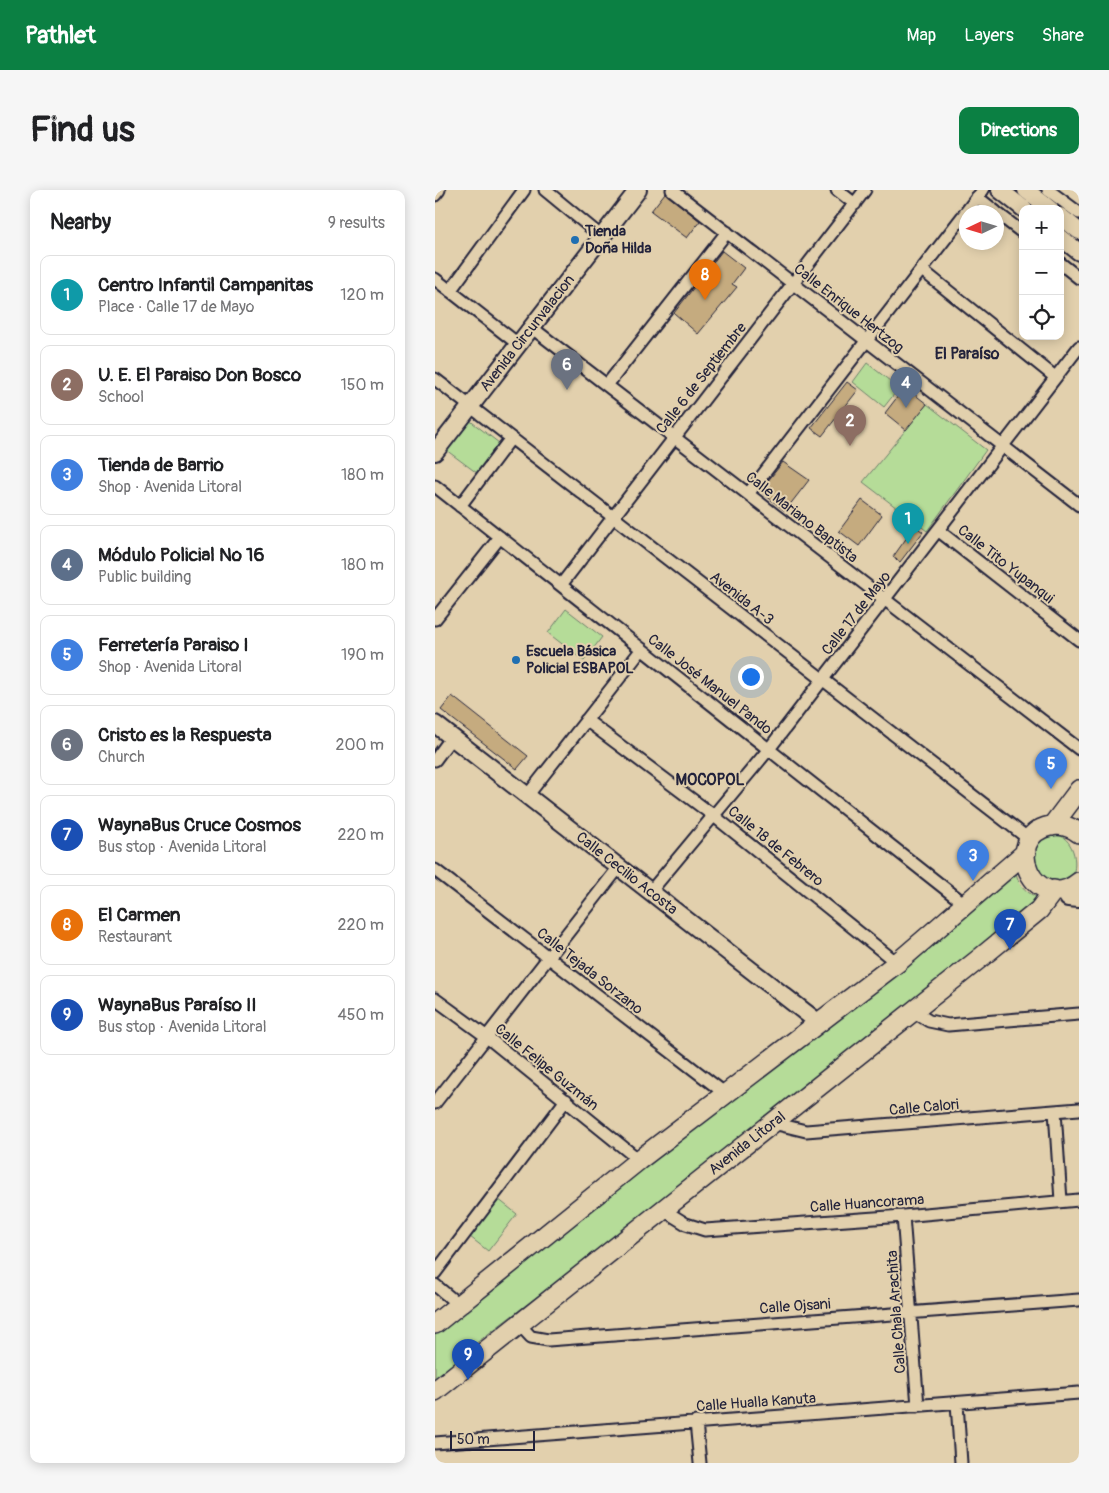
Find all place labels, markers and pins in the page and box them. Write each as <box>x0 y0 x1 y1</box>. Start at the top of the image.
place label: Tienda Doña Hilda <box>584 222 651 258</box>
marker: Tienda Doña Hilda <box>569 234 581 246</box>
pin: 8 <box>689 259 721 300</box>
pin: 6 <box>551 349 583 390</box>
pin: 4 <box>890 367 922 408</box>
pin: 2 <box>834 405 866 446</box>
pin: 1 <box>892 503 924 544</box>
place label: Escuela Básica Policial ESBAPOL <box>526 642 634 678</box>
marker: Escuela Básica Policial ESBAPOL <box>510 654 522 666</box>
pin: 5 <box>1035 748 1067 789</box>
pin: 3 <box>957 840 989 881</box>
pin: 7 <box>994 909 1026 950</box>
pin: 9 <box>452 1339 484 1380</box>

